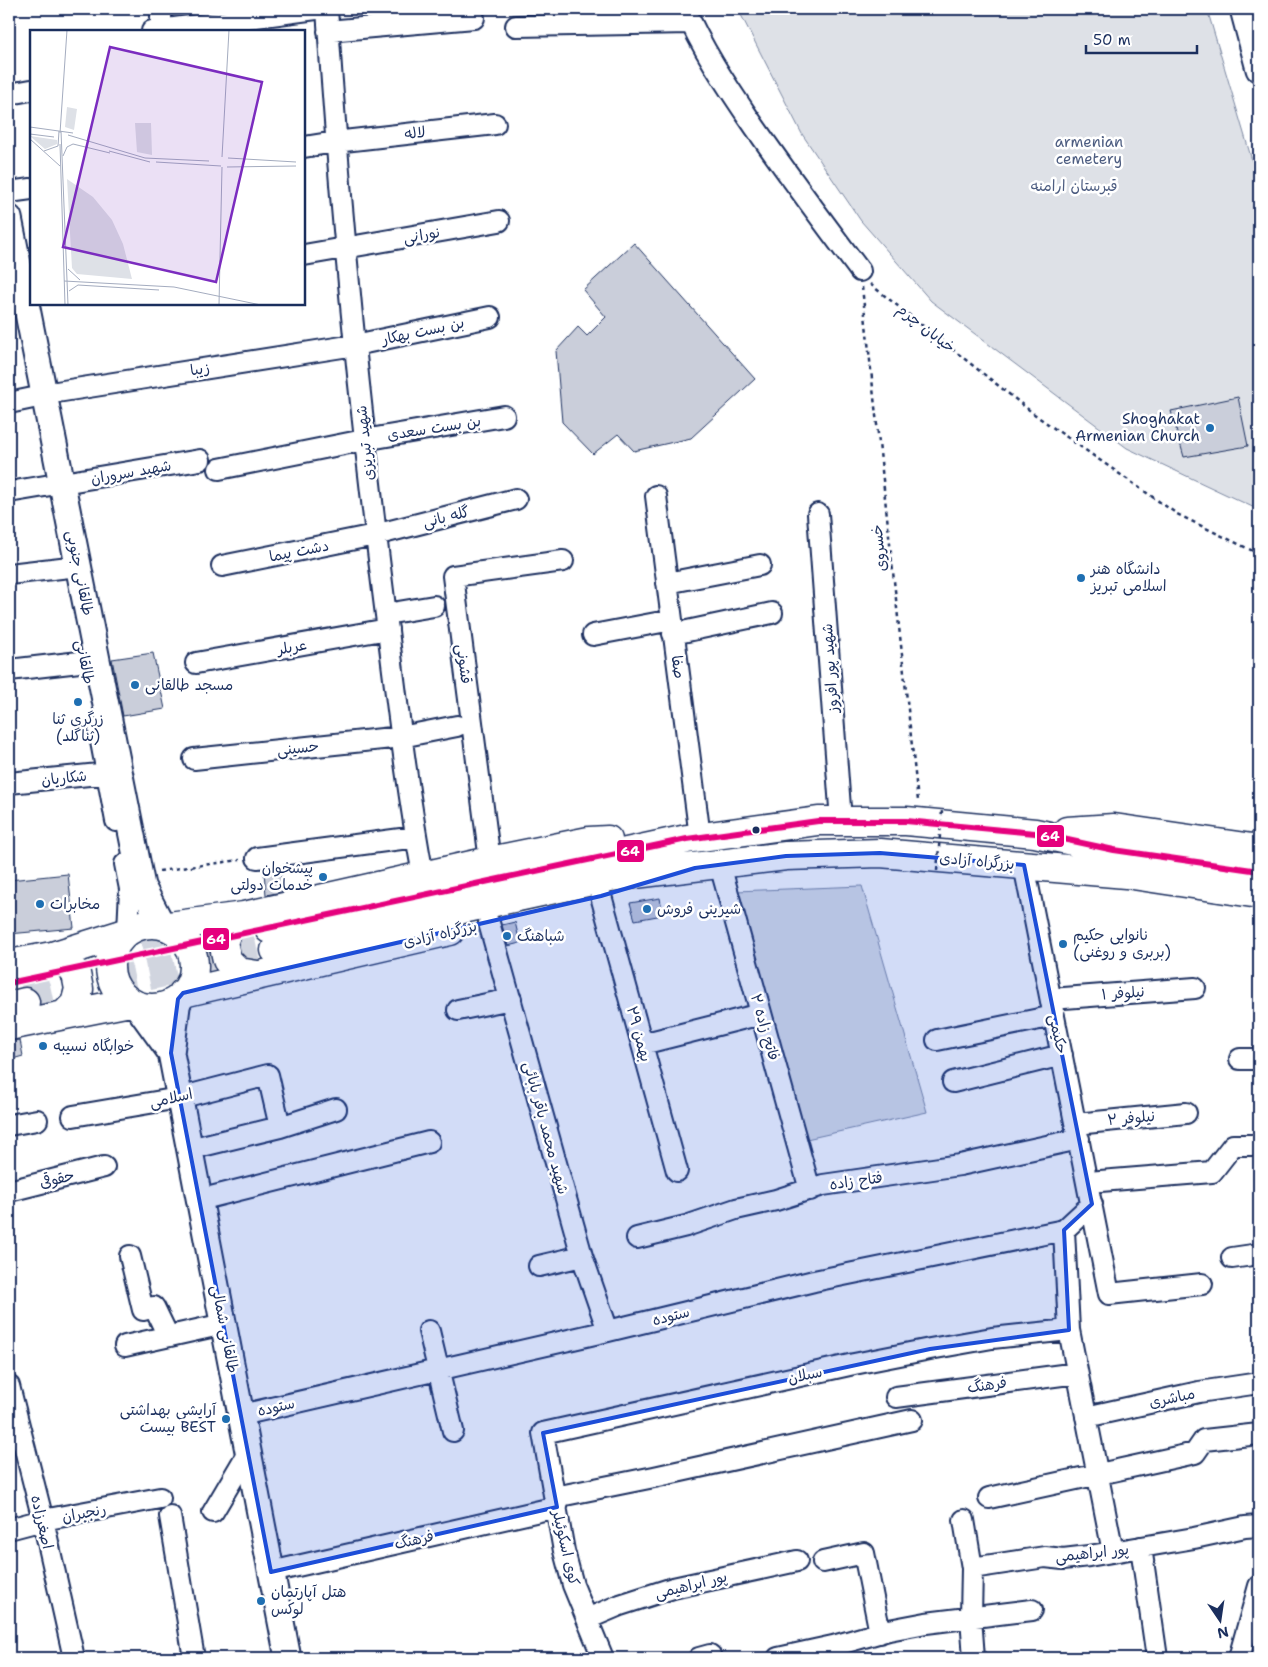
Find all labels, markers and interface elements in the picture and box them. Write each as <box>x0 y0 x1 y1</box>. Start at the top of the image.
scale bar <box>1086 22 1197 54</box>
inset map <box>30 30 305 305</box>
text: 50 m <box>1093 30 1131 50</box>
street label: لاله <box>403 122 427 144</box>
park label: armenian cemetery <box>1055 132 1123 169</box>
park label: قبرستان ارامنه <box>1031 176 1117 196</box>
street label: نورانی <box>402 222 442 248</box>
street label: خیابان چرم <box>891 299 959 359</box>
street label: بن بست بهکار <box>379 313 466 350</box>
street label: زیبا <box>189 358 211 380</box>
street label: شهید تبریزی <box>351 404 379 482</box>
place label: Shoghakat Armenian Church <box>1075 409 1200 446</box>
street label: بن بست سعدی <box>386 411 482 445</box>
marker: Shoghakat Armenian Church <box>1204 422 1216 434</box>
street label: شهید سروران <box>89 455 173 489</box>
street label: گله بانی <box>421 502 471 532</box>
street label: خسروی <box>867 523 891 573</box>
street label: طالقانی جنوبی <box>62 529 98 617</box>
street label: دشت پیما <box>267 535 331 567</box>
place label: دانشگاه هنر اسلامی تبریز <box>1089 559 1167 596</box>
marker: دانشگاه هنر اسلامی تبریز <box>1075 572 1087 584</box>
street label: شهید پور افروز <box>817 623 843 714</box>
street label: عربلر <box>275 635 308 660</box>
street label: طالقانی <box>71 638 99 686</box>
street label: قشونی <box>452 643 476 685</box>
street label: صفا <box>667 654 689 680</box>
place label: مسجد طالقانی <box>145 675 233 695</box>
marker: مسجد طالقانی <box>129 679 141 691</box>
marker: زرگری ثنا (ثناگلد) <box>72 696 84 708</box>
place label: زرگری ثنا (ثناگلد) <box>52 709 104 746</box>
street label: حسینی <box>276 736 320 760</box>
street label: شکاریان <box>40 766 88 790</box>
line badge: 64 <box>1036 824 1065 848</box>
unlabelled marker <box>751 825 761 835</box>
text: 64 <box>1040 827 1060 845</box>
line badge: 64 <box>616 839 645 863</box>
text: 64 <box>620 842 640 860</box>
street label: بزرگراه آزادی <box>939 848 1015 874</box>
place label: پیشخوان خدمات دولتی <box>231 858 313 895</box>
marker: پیشخوان خدمات دولتی <box>317 871 329 883</box>
place label: مخابرات <box>50 894 100 914</box>
marker: مخابرات <box>34 898 46 910</box>
place label: شیرینی فروش <box>657 899 741 919</box>
marker: شیرینی فروش <box>641 903 653 915</box>
street label: بزرگراه آزادی <box>401 916 479 952</box>
place label: نانوایی حکیم (بربری و روغنی) <box>1073 925 1171 962</box>
place label: شباهنگ <box>517 926 565 946</box>
line badge: 64 <box>202 927 230 951</box>
text: 64 <box>206 930 226 948</box>
marker: شباهنگ <box>501 930 513 942</box>
marker: نانوایی حکیم (بربری و روغنی) <box>1057 938 1069 950</box>
street label: نیلوفر ۱ <box>1101 982 1145 1004</box>
street label: فاتح زاده ۲ <box>746 991 784 1063</box>
street label: ۲۹ بهمن <box>622 1004 656 1064</box>
street label: حکیمی <box>1044 1012 1072 1056</box>
place label: خوابگاه نسیبه <box>53 1036 134 1056</box>
marker: خوابگاه نسیبه <box>37 1040 49 1052</box>
street label: شهید محمد باقر بابائی <box>519 1059 573 1197</box>
street label: اسلامی <box>148 1084 194 1112</box>
street label: نیلوفر ۲ <box>1106 1106 1156 1130</box>
street label: حقوقی <box>37 1164 77 1193</box>
street label: فتاح زاده <box>828 1167 884 1195</box>
street label: طالقانی شمالی <box>207 1283 243 1375</box>
street label: ستوده <box>650 1302 692 1330</box>
street label: سبلان <box>786 1362 824 1388</box>
street label: فرهنگ <box>966 1372 1008 1398</box>
street label: مباشری <box>1147 1383 1197 1413</box>
street label: ستوده <box>255 1393 297 1421</box>
place label: آرایشی بهداشتی بیست BEST <box>120 1400 217 1437</box>
marker: آرایشی بهداشتی بیست BEST <box>220 1413 232 1425</box>
street label: اصغرزاده <box>26 1493 58 1551</box>
street label: رنجبران <box>60 1499 108 1527</box>
street label: کوی اسکوئیلر <box>547 1507 584 1588</box>
street label: فرهنگ <box>392 1526 436 1554</box>
street label: پور ابراهیمی <box>1054 1539 1130 1567</box>
street label: پور ابراهیمی <box>653 1566 729 1604</box>
place label: هتل آپارتمان لوکس <box>271 1582 346 1619</box>
north arrow <box>1196 1594 1246 1644</box>
marker: هتل آپارتمان لوکس <box>255 1595 267 1607</box>
text: N <box>1215 1623 1230 1643</box>

